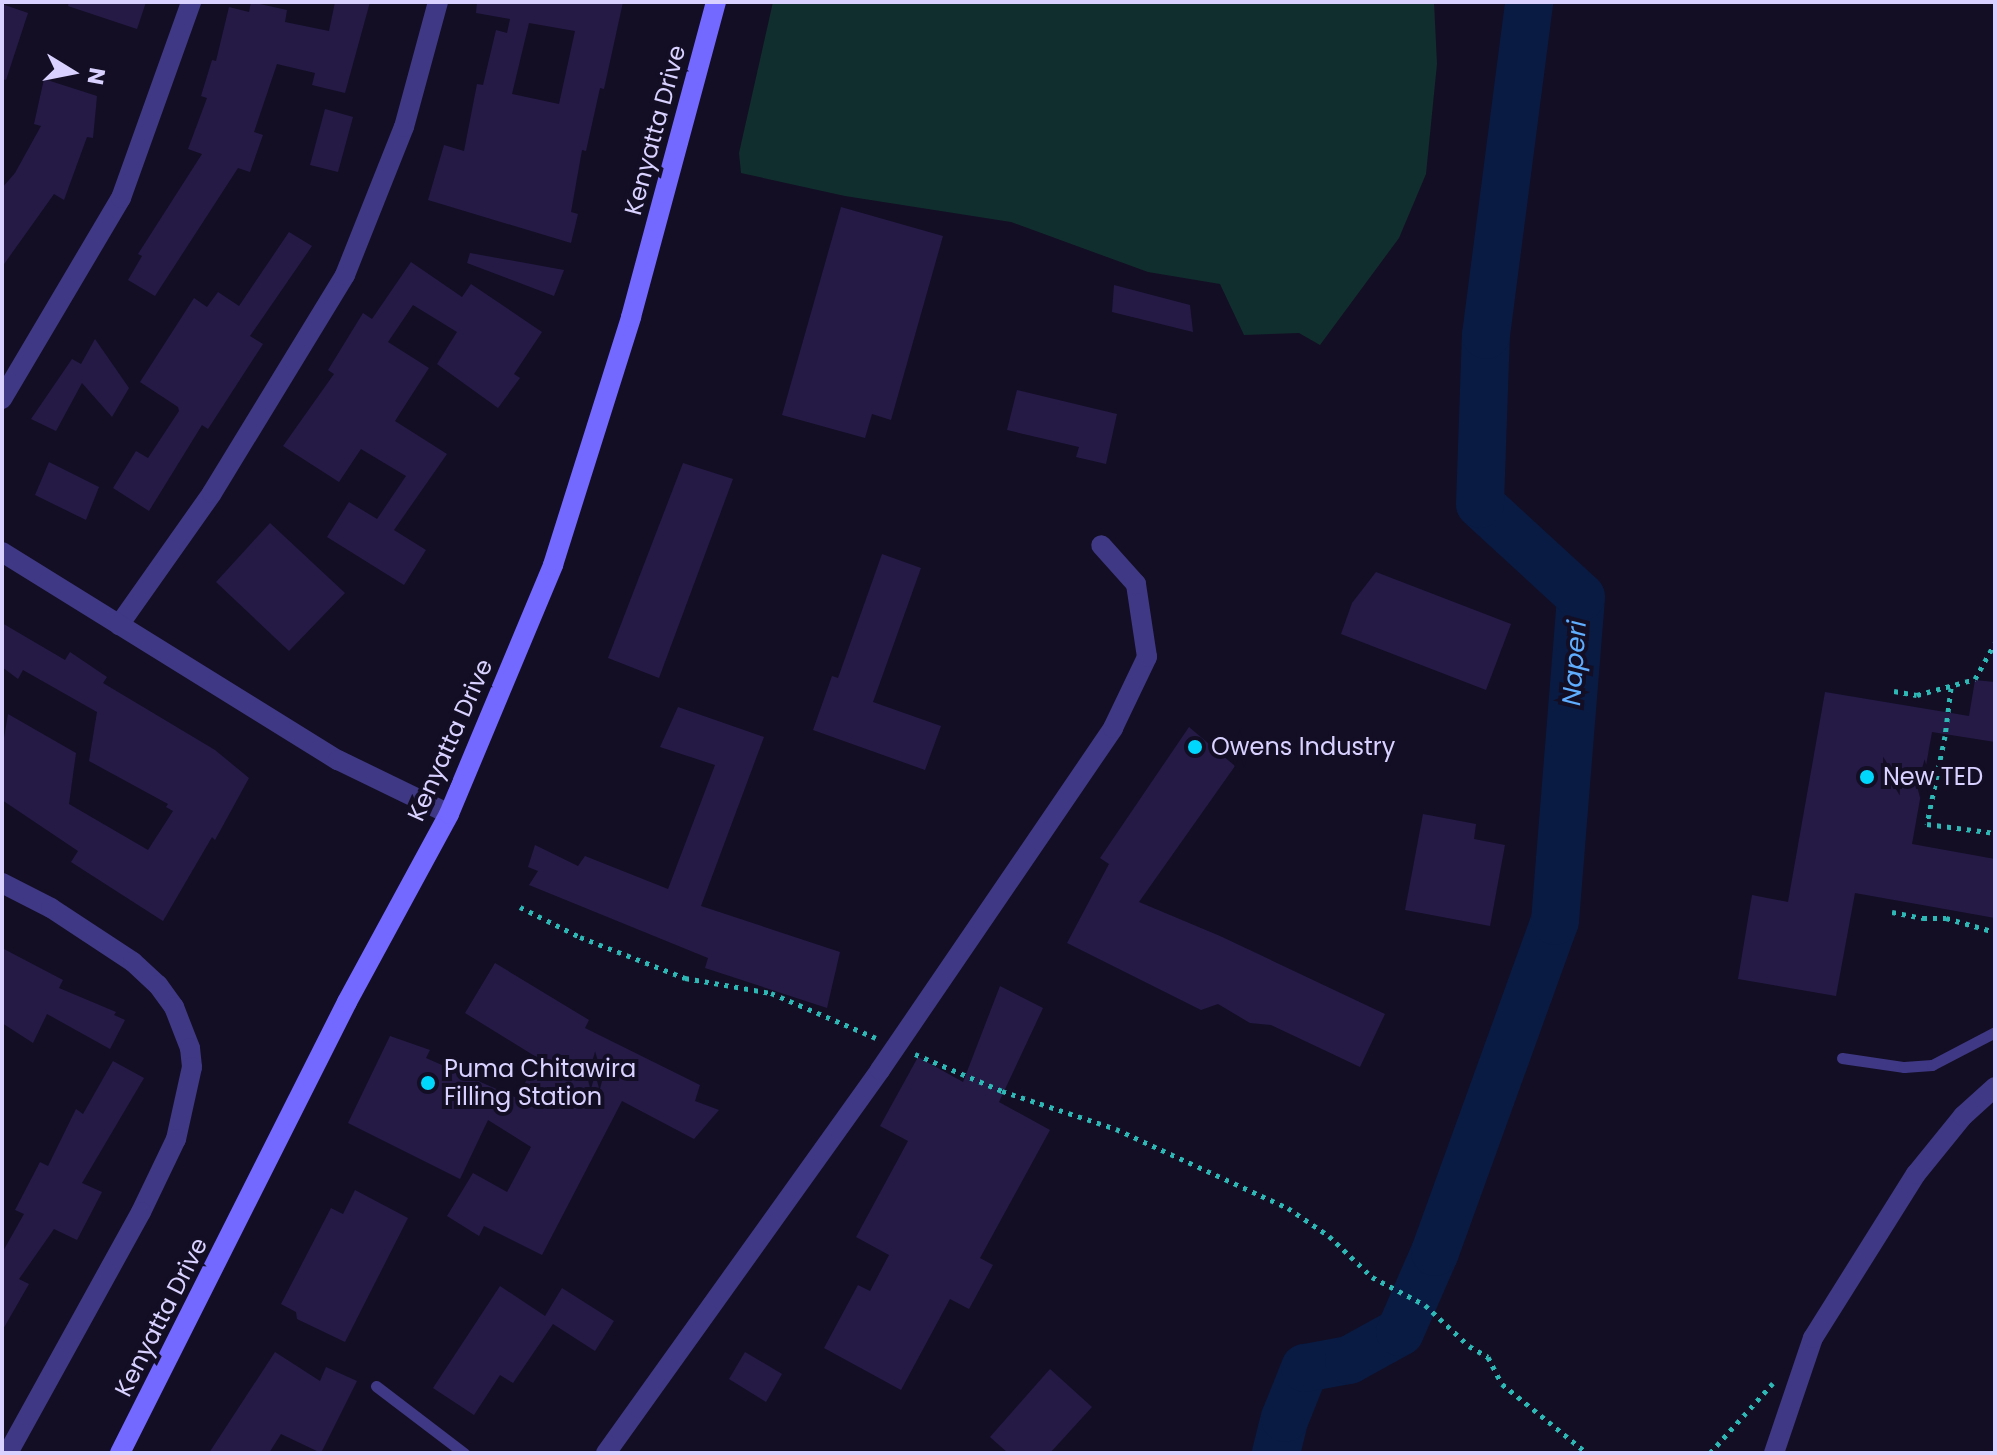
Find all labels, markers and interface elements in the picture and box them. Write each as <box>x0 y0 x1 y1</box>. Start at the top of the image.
north arrow <box>32 32 112 112</box>
street label: Kenyatta Drive <box>618 42 692 218</box>
text: N <box>79 65 113 87</box>
water label: Naperi <box>1556 619 1594 707</box>
street label: Kenyatta Drive <box>401 654 499 826</box>
place label: Owens Industry <box>1211 733 1395 761</box>
marker: Owens Industry <box>1186 738 1204 756</box>
place label: New TED <box>1883 763 1983 791</box>
marker: New TED <box>1858 768 1876 786</box>
place label: Puma Chitawira Filling Station <box>444 1055 636 1111</box>
marker: Puma Chitawira Filling Station <box>419 1074 437 1092</box>
street label: Kenyatta Drive <box>109 1233 213 1401</box>

